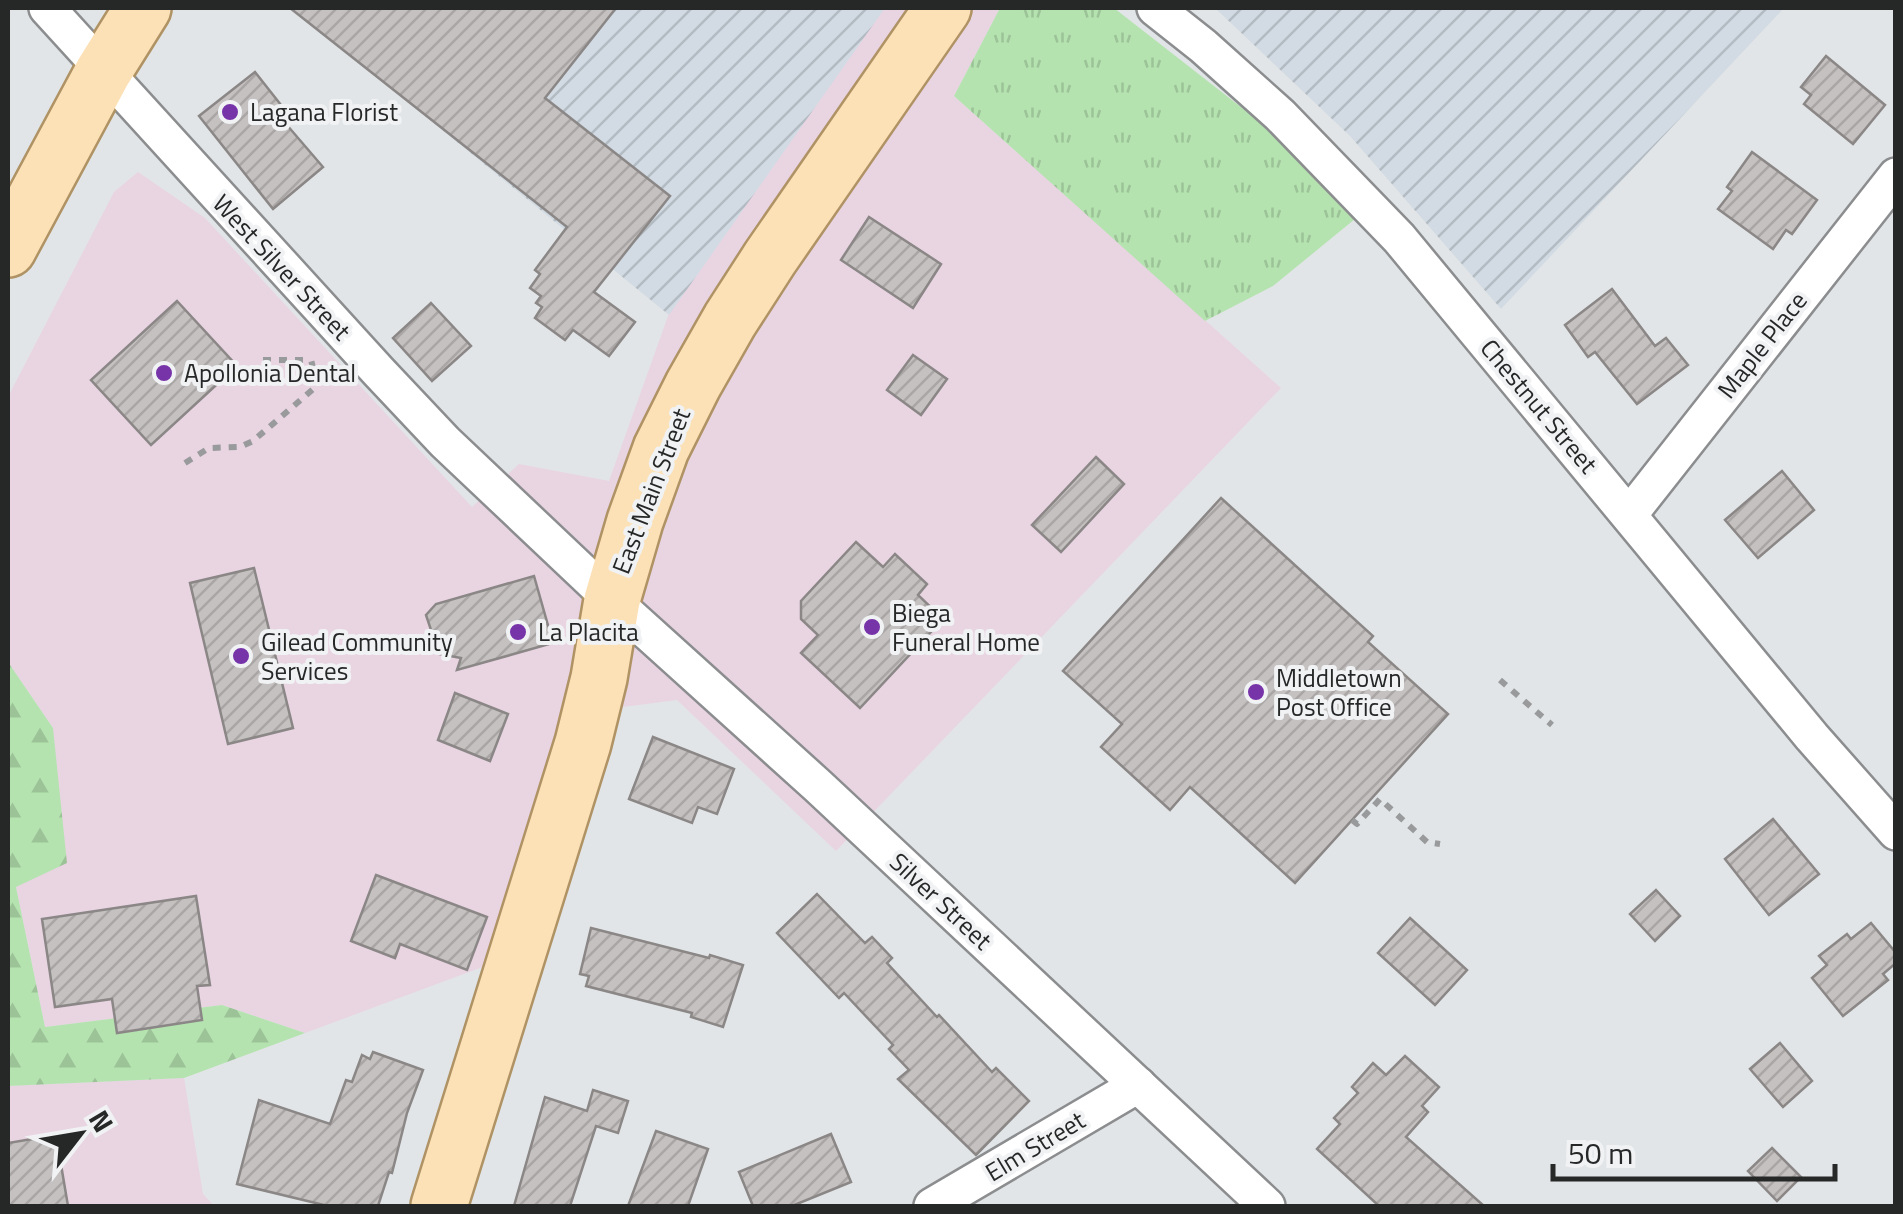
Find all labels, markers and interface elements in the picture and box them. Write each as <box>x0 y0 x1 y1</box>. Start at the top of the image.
place label: Lagana Florist <box>250 93 398 131</box>
marker: Lagana Florist <box>219 101 241 123</box>
street label: West Silver Street <box>204 185 360 349</box>
street label: Maple Place <box>1708 283 1816 407</box>
street label: Chestnut Street <box>1471 330 1607 482</box>
place label: Apollonia Dental <box>184 354 356 392</box>
marker: Apollonia Dental <box>153 362 175 384</box>
street label: East Main Street <box>602 402 700 579</box>
place label: Biega Funeral Home <box>892 594 1040 661</box>
place label: La Placita <box>538 613 639 651</box>
marker: Biega Funeral Home <box>861 616 883 638</box>
marker: La Placita <box>507 621 529 643</box>
place label: Gilead Community Services <box>261 623 453 690</box>
marker: Gilead Community Services <box>230 645 252 667</box>
place label: Middletown Post Office <box>1276 659 1402 726</box>
marker: Middletown Post Office <box>1245 681 1267 703</box>
street label: Silver Street <box>881 844 1001 959</box>
north arrow <box>30 1084 130 1184</box>
text: N <box>78 1101 125 1140</box>
street label: Elm Street <box>978 1101 1092 1191</box>
scale bar <box>1553 1119 1836 1181</box>
text: 50 m <box>1568 1130 1633 1176</box>

